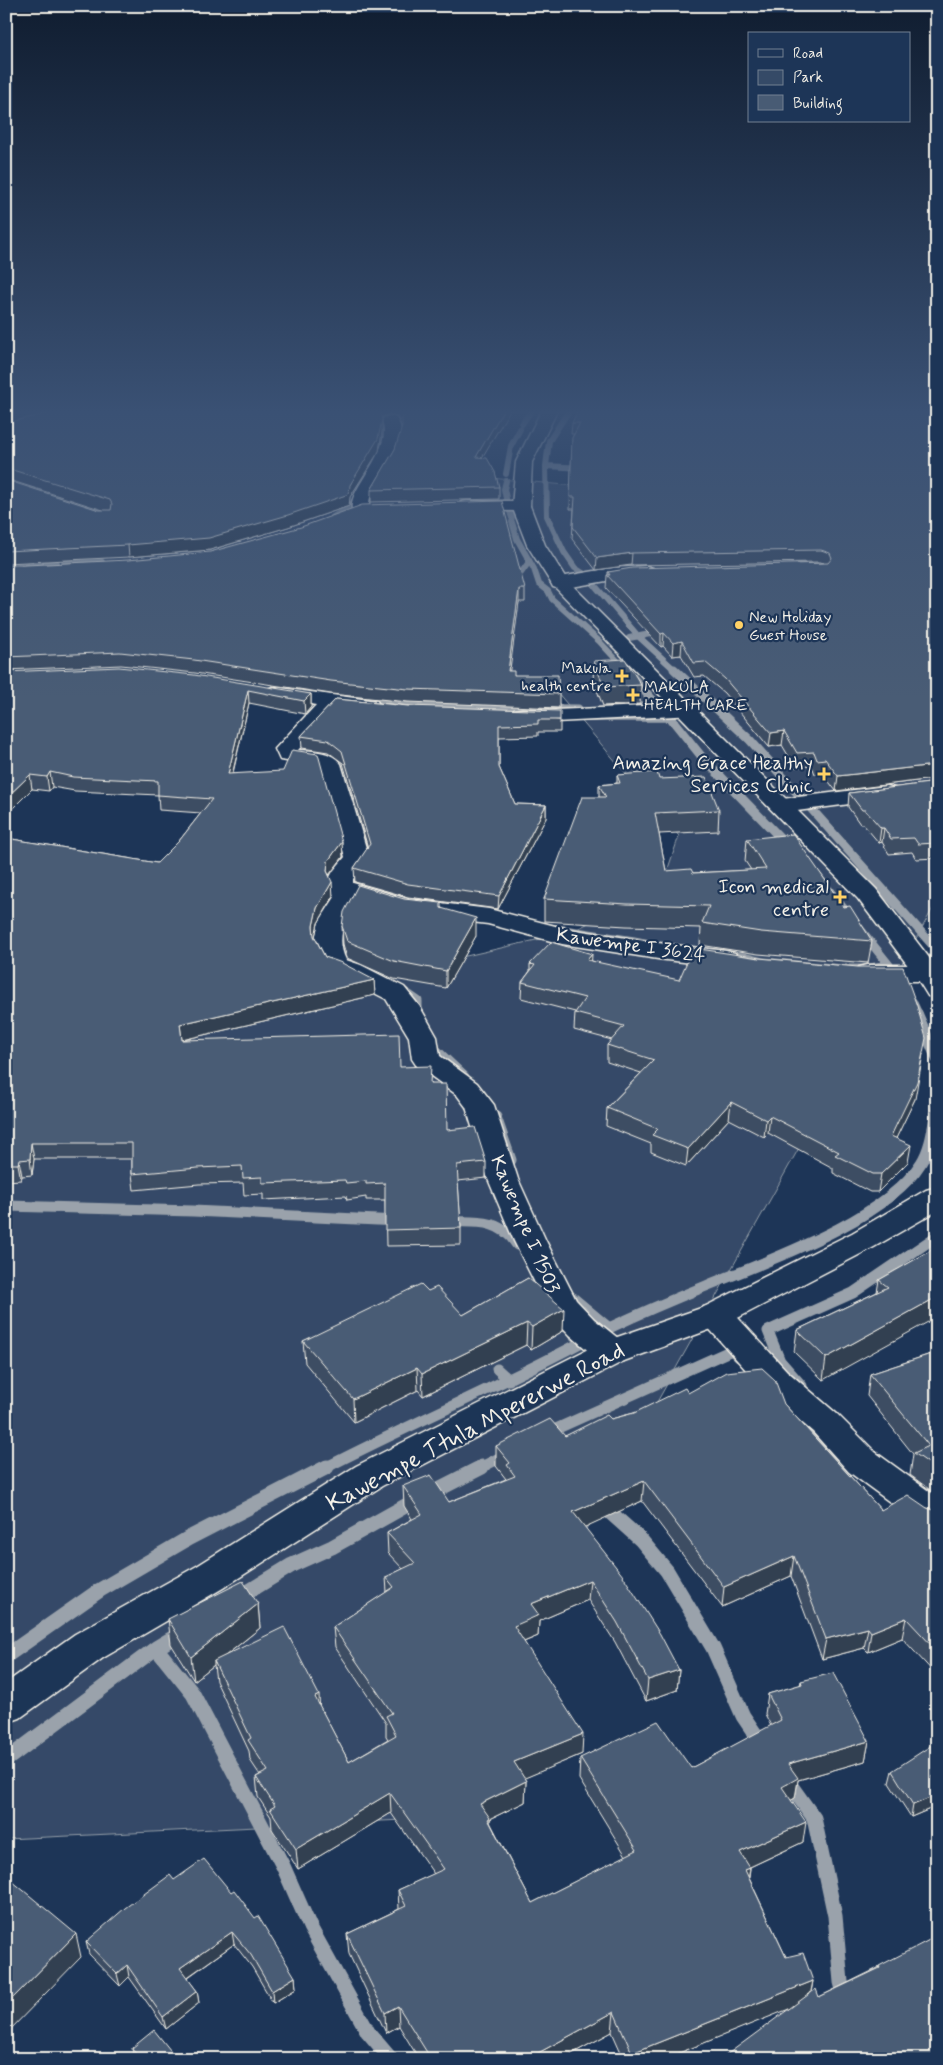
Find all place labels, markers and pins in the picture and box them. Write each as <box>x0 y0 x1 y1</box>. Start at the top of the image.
place label: New Holiday Guest House <box>749 607 831 646</box>
marker: New Holiday Guest House <box>733 619 745 631</box>
place label: Makula health centre <box>521 658 611 697</box>
marker: Makula health centre <box>615 669 629 683</box>
place label: MAKULA HEALTH CARE <box>644 677 748 716</box>
marker: MAKULA HEALTH CARE <box>626 688 640 702</box>
place label: Amazing Grace Healthy Services Clinic <box>612 750 813 800</box>
marker: Amazing Grace Healthy Services Clinic <box>817 767 831 781</box>
place label: Icon medical centre <box>718 874 829 924</box>
marker: Icon medical centre <box>833 890 847 904</box>

